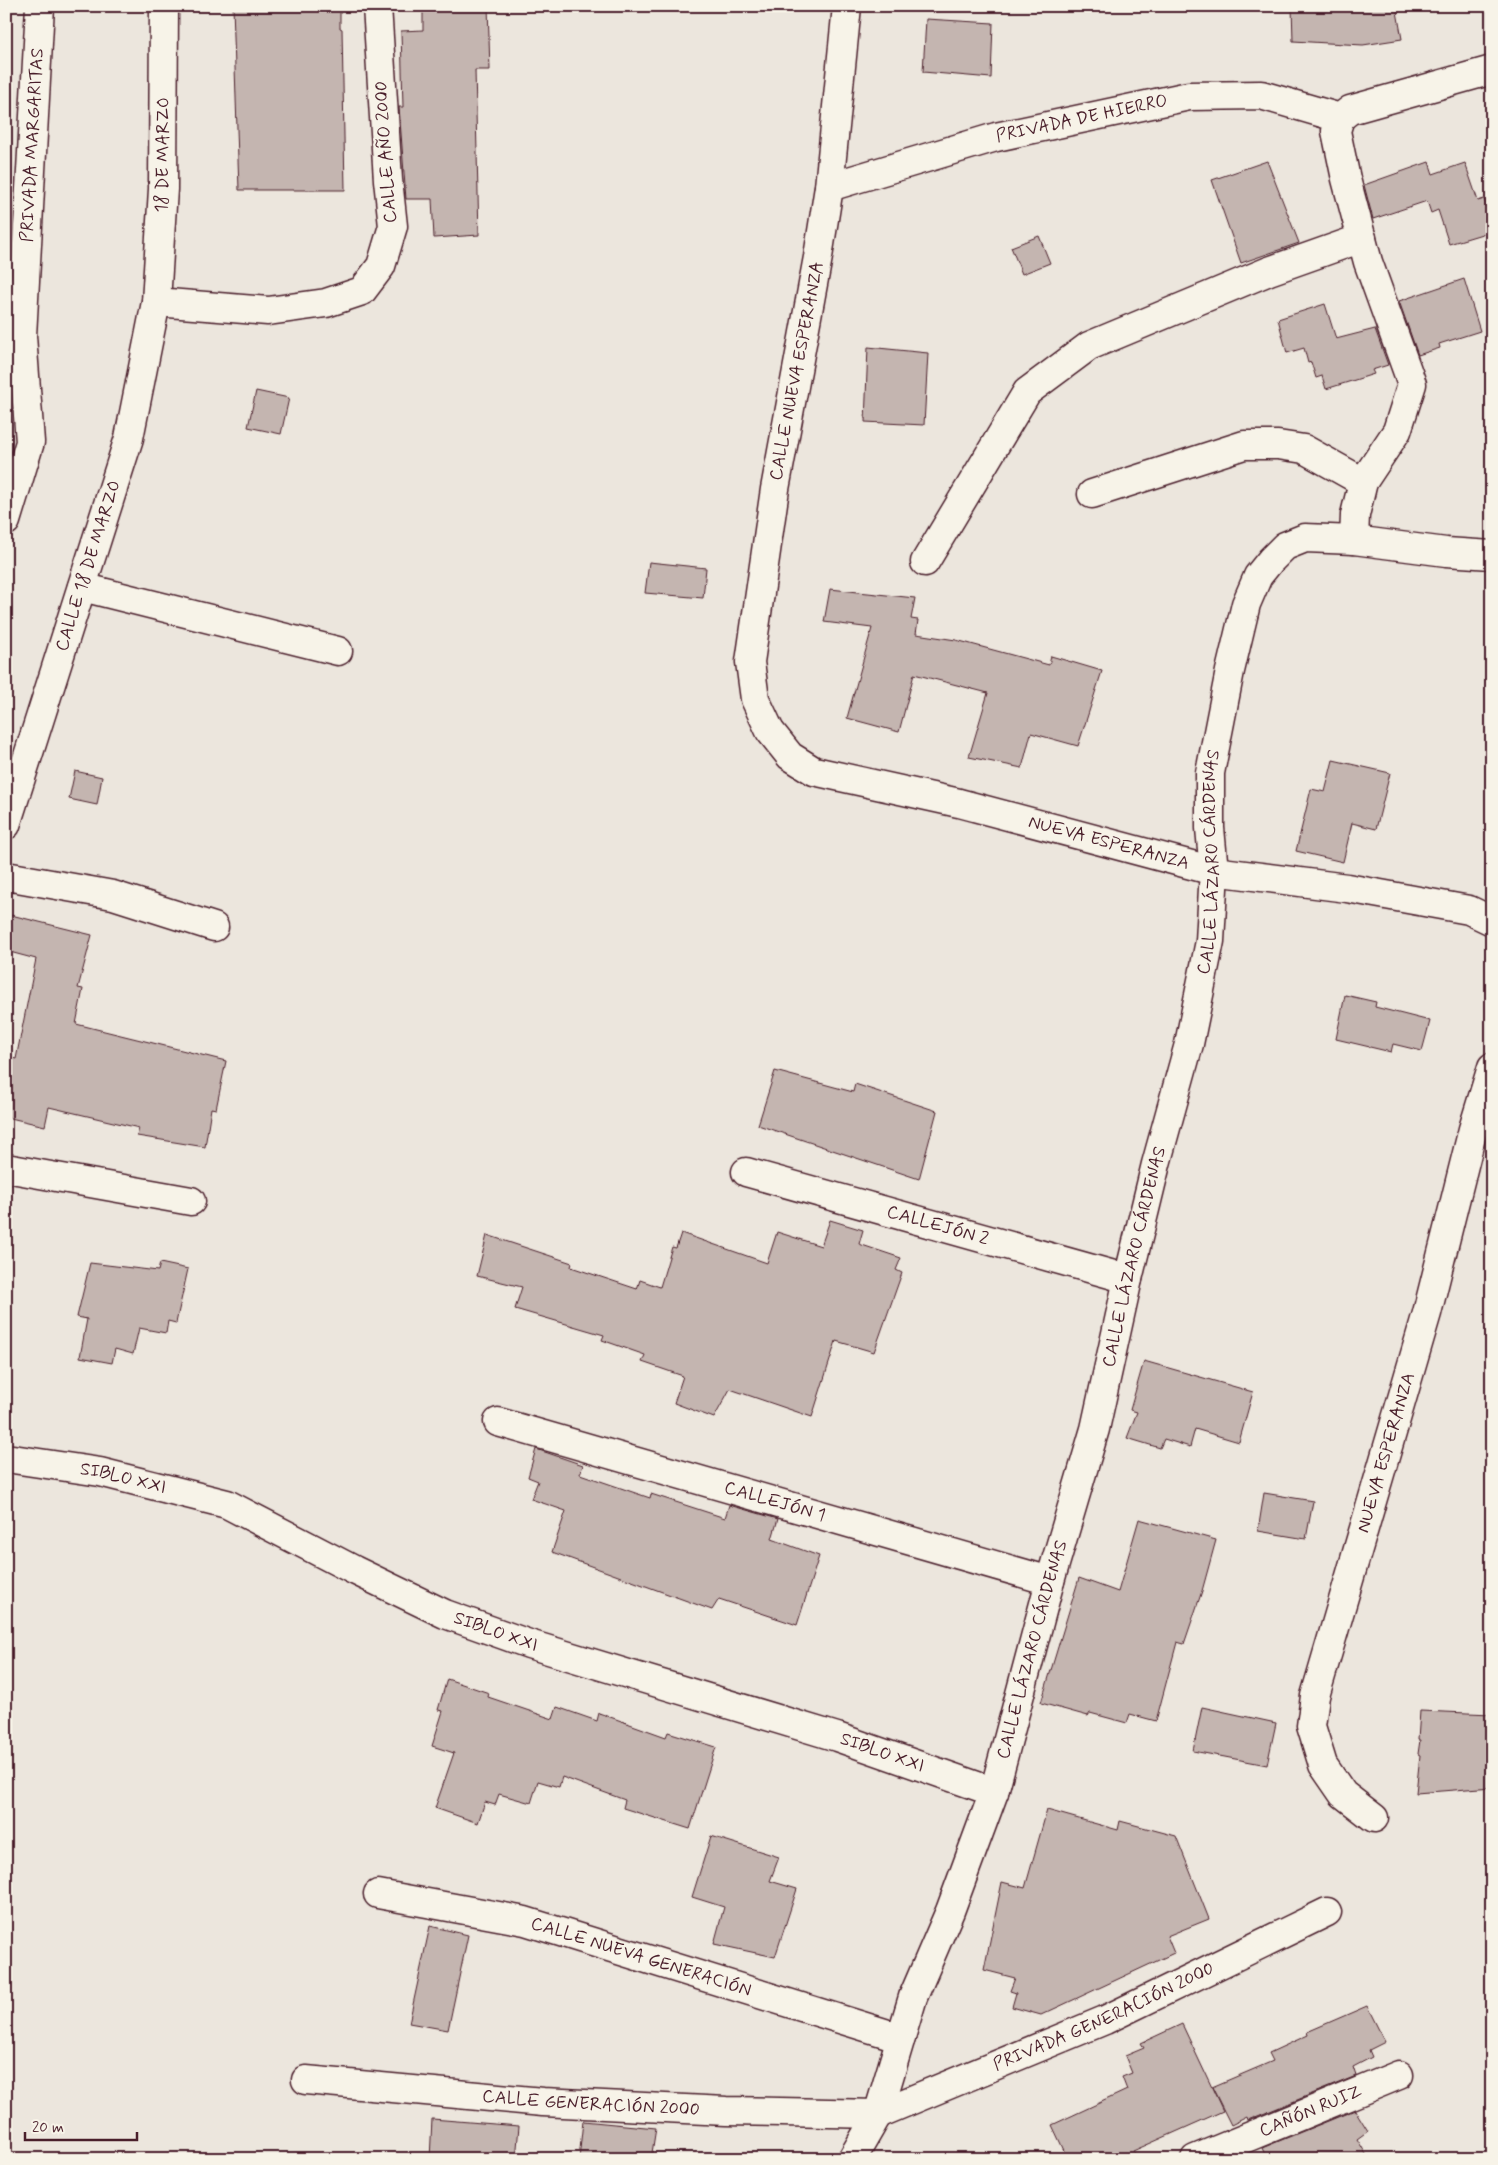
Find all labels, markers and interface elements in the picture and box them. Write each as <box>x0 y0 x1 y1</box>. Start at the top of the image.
street label: PRIVADA MARGARITAS <box>15 47 50 243</box>
street label: CALLE AÑO 2000 <box>369 80 403 224</box>
street label: PRIVADA DE HIERRO <box>994 89 1170 149</box>
street label: 18 DE MARZO <box>150 97 176 214</box>
street label: CALLE NUEVA ESPERANZA <box>764 259 830 483</box>
street label: CALLE 18 DE MARZO <box>50 477 127 654</box>
street label: CALLE LÁZARO CÁRDENAS <box>1191 747 1226 977</box>
street label: NUEVA ESPERANZA <box>1026 810 1192 876</box>
street label: CALLE LÁZARO CÁRDENAS <box>1097 1144 1172 1369</box>
street label: CALLEJÓN 2 <box>884 1200 992 1251</box>
street label: NUEVA ESPERANZA <box>1351 1370 1421 1536</box>
street label: SIBLO XXI <box>79 1457 169 1500</box>
street label: CALLEJÓN 1 <box>721 1476 828 1528</box>
street label: CALLE LÁZARO CÁRDENAS <box>991 1537 1073 1762</box>
street label: SIBLO XXI <box>450 1606 541 1658</box>
street label: SIBLO XXI <box>837 1727 927 1779</box>
street label: CALLE NUEVA GENERACIÓN <box>528 1911 754 2003</box>
street label: PRIVADA GENERACIÓN 2000 <box>990 1957 1218 2077</box>
street label: CAÑÓN RUIZ <box>1256 2080 1365 2143</box>
street label: CALLE GENERACIÓN 2000 <box>481 2084 700 2122</box>
scale bar <box>25 2110 138 2142</box>
text: 20 m <box>32 2118 64 2138</box>

